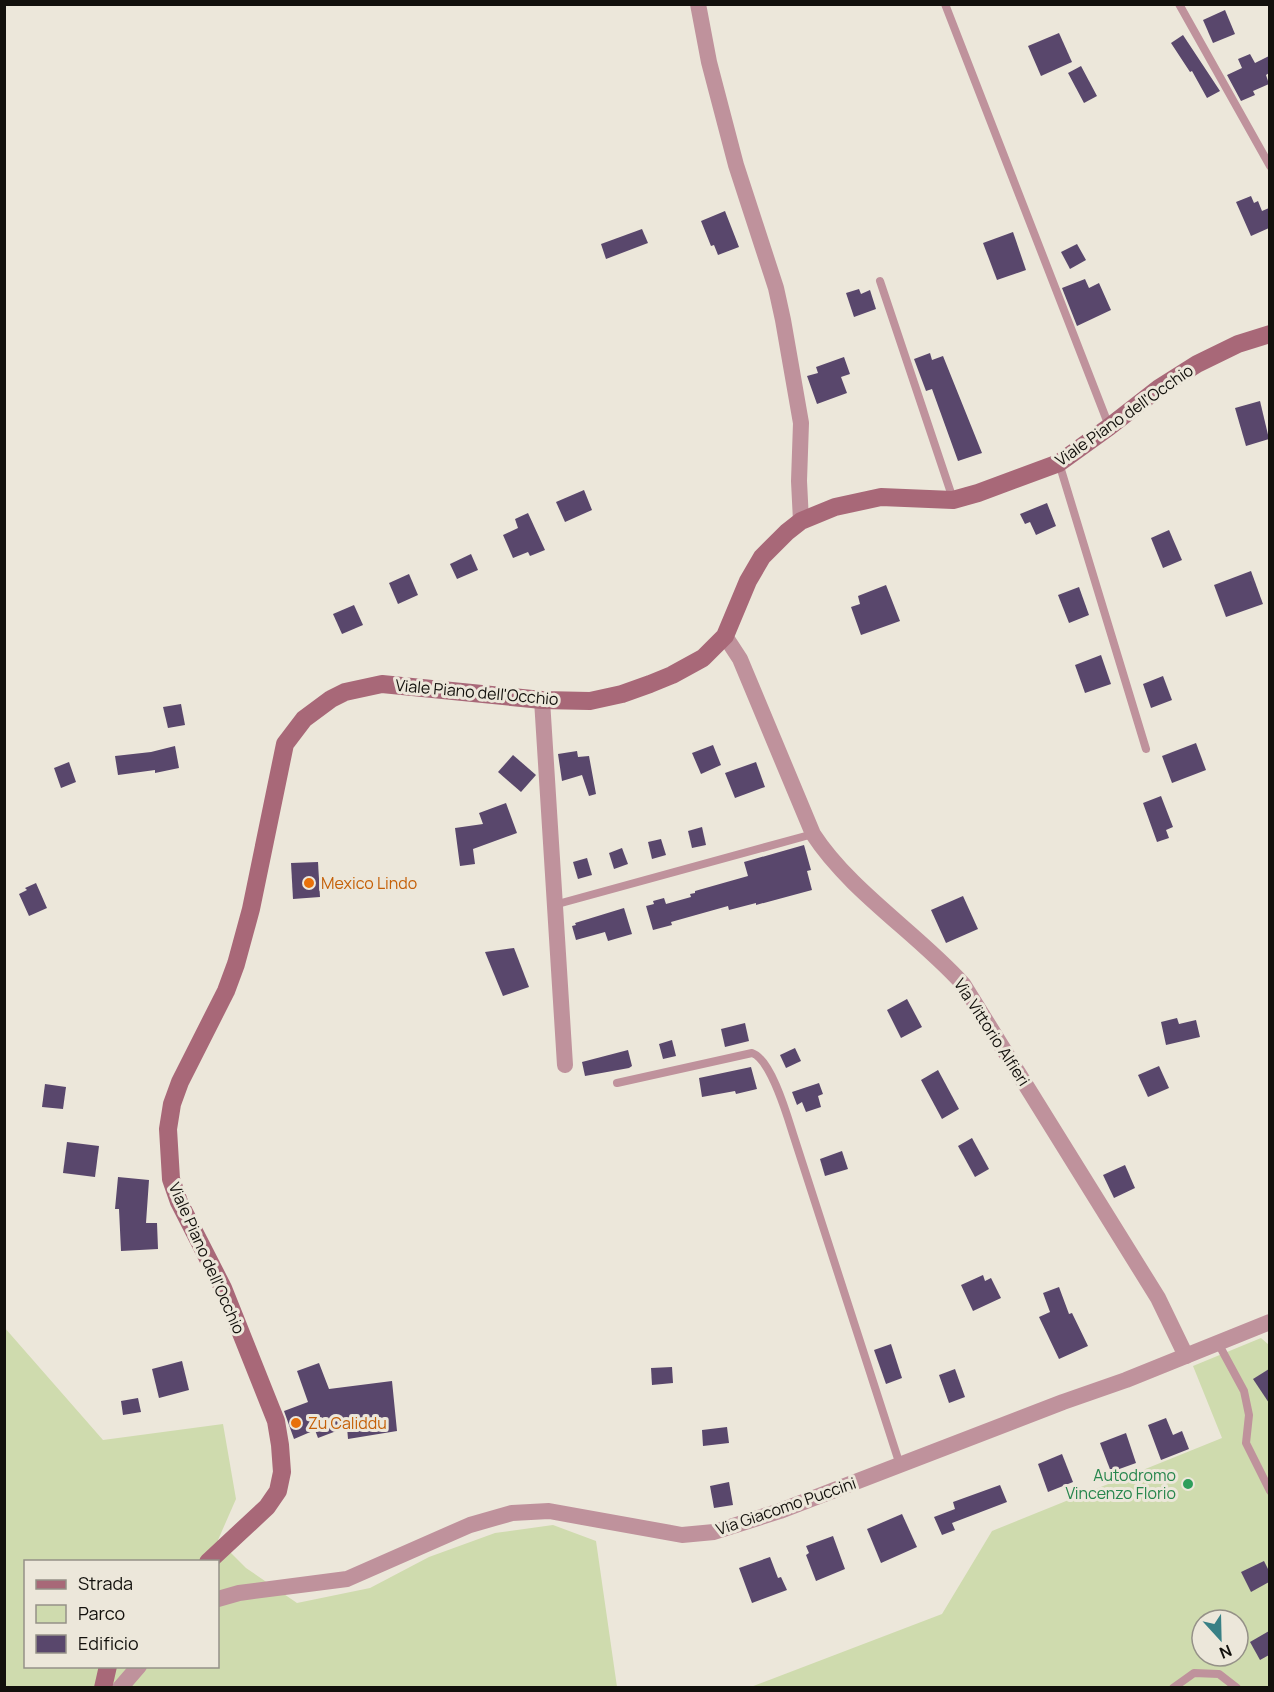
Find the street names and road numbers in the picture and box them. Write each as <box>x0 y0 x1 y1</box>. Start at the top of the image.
street label: Viale Piano dell'Occhio <box>1051 359 1197 471</box>
street label: Viale Piano dell'Occhio <box>395 674 559 710</box>
street label: Via Vittorio Alfieri <box>949 974 1035 1090</box>
street label: Viale Piano dell'Occhio <box>164 1179 250 1337</box>
street label: Via Giacomo Puccini <box>713 1472 859 1540</box>

